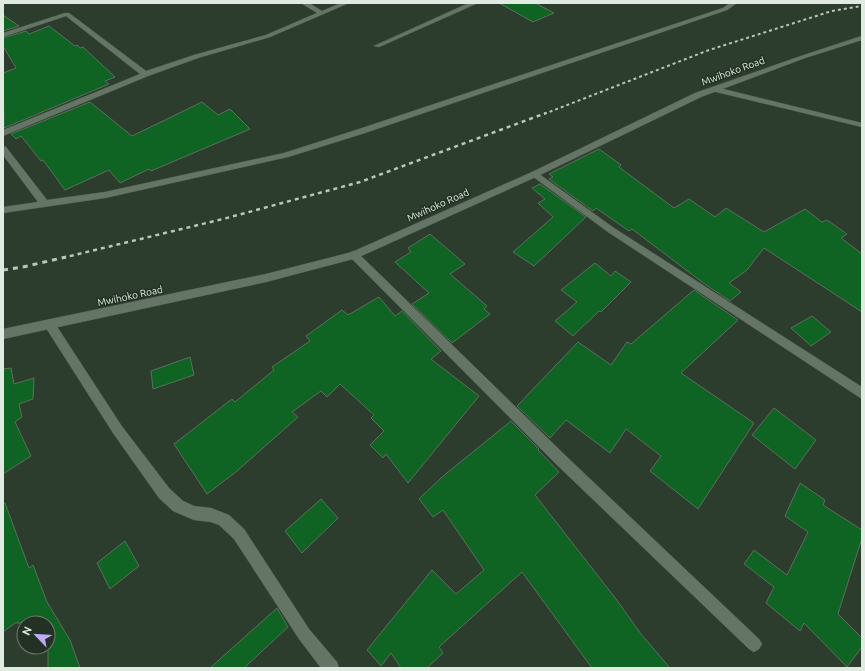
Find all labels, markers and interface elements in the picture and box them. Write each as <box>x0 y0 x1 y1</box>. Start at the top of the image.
street label: Mwihoko Road <box>700 54 766 88</box>
street label: Mwihoko Road <box>405 186 471 224</box>
street label: Mwihoko Road <box>96 284 164 308</box>
north arrow <box>16 615 56 655</box>
text: N <box>20 625 34 637</box>

